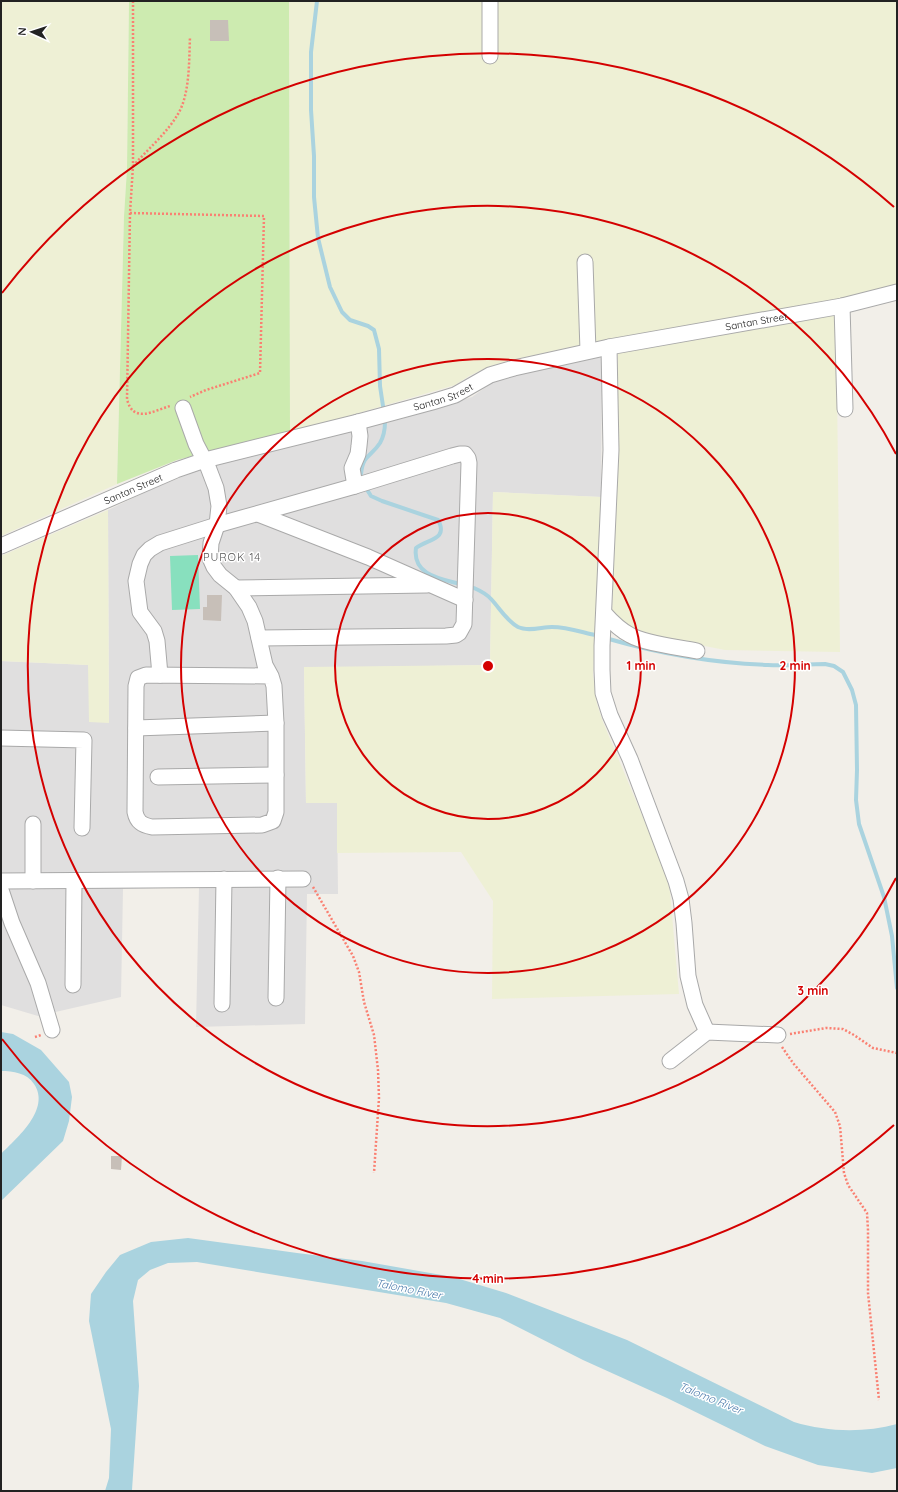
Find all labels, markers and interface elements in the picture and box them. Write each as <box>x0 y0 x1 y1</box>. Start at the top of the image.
north arrow <box>12 12 52 52</box>
text: N <box>15 27 29 36</box>
street label: Santan Street <box>724 310 789 333</box>
street label: Santan Street <box>412 380 476 414</box>
street label: Santan Street <box>102 470 165 508</box>
district label: PUROK 14 <box>203 550 261 564</box>
text: 1 min <box>626 658 656 673</box>
text: 2 min <box>779 658 811 673</box>
centre of rings <box>481 659 495 673</box>
text: 3 min <box>798 983 828 998</box>
text: 4 min <box>472 1271 504 1286</box>
water label: Talomo River <box>375 1276 445 1303</box>
water label: Talomo River <box>677 1379 746 1418</box>

